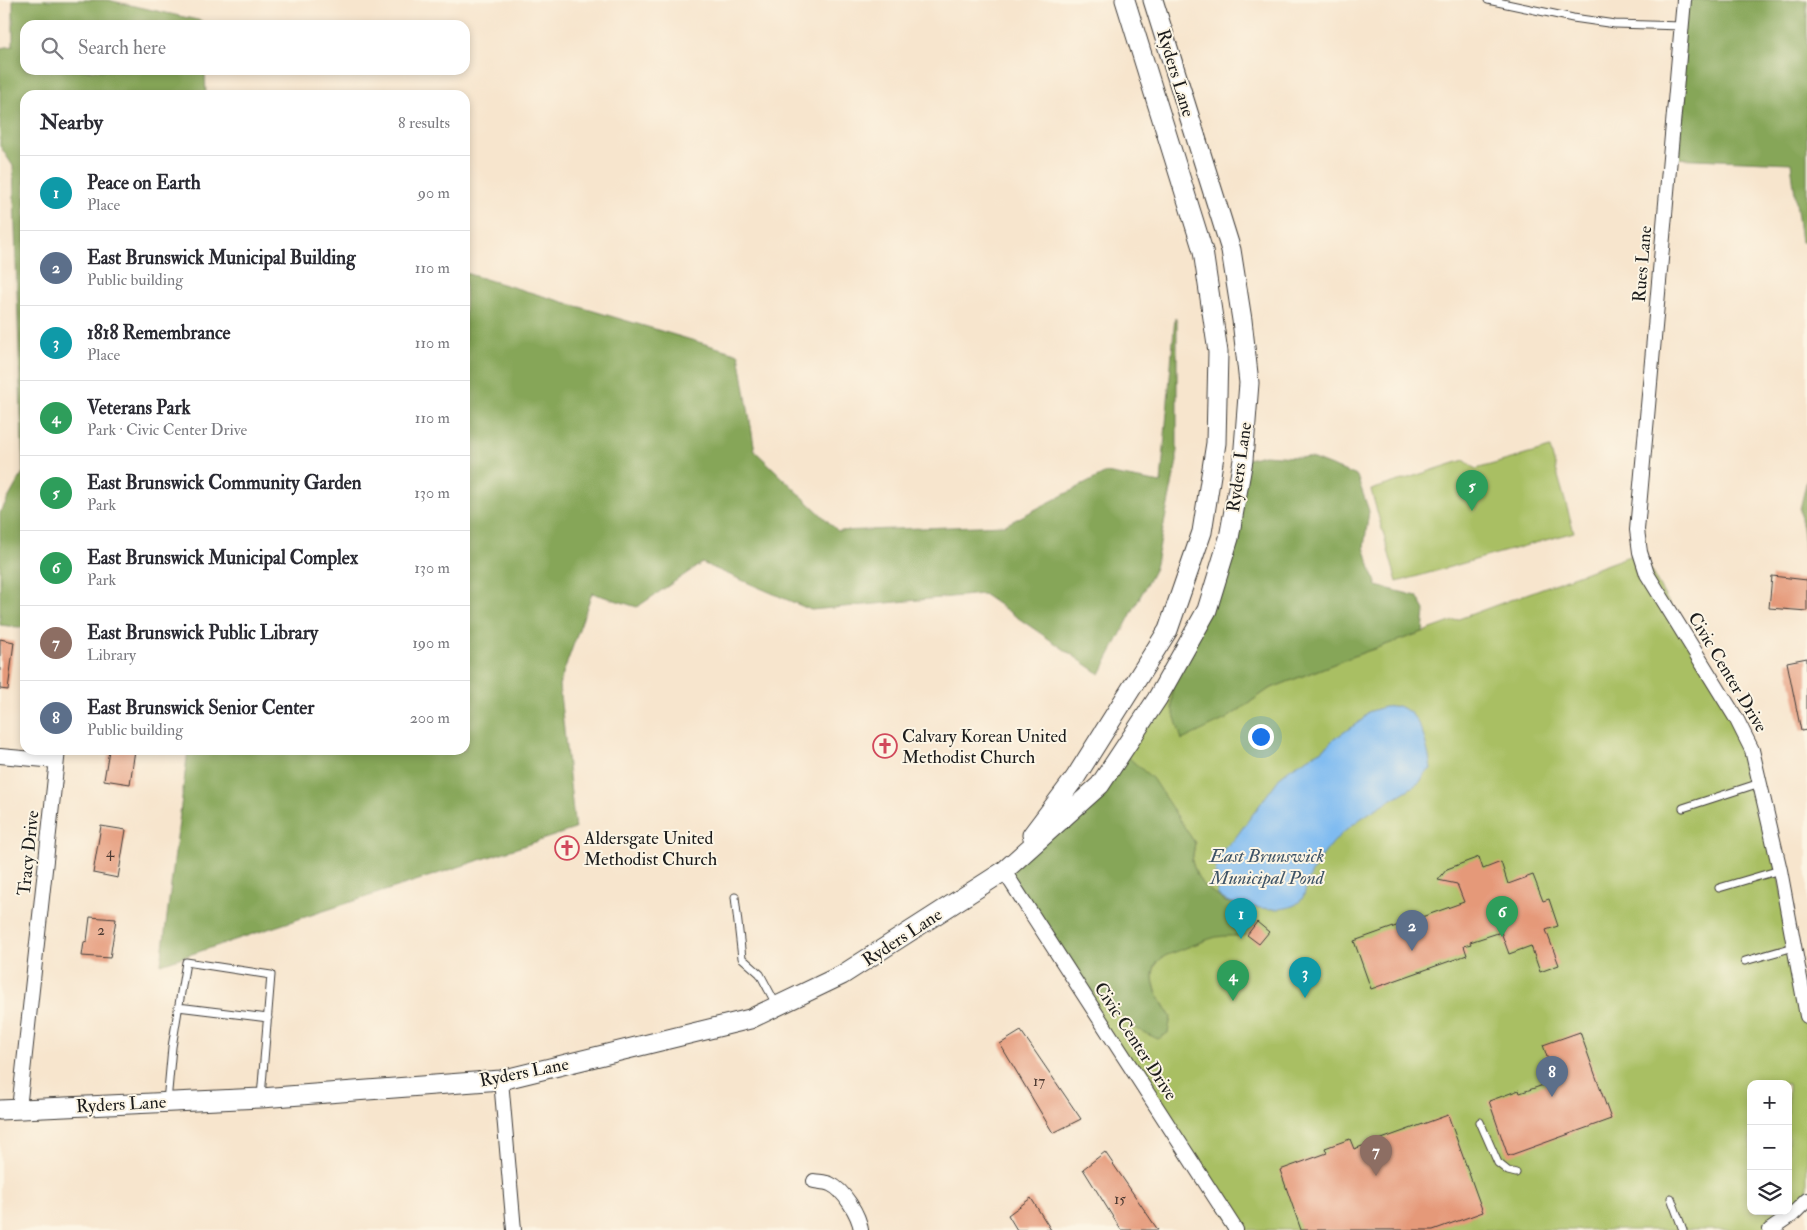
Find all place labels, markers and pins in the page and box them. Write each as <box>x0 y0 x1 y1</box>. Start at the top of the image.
pin: 5 <box>1456 470 1488 511</box>
place label: Calvary Korean United Methodist Church <box>902 725 1067 769</box>
church icon: Calvary Korean United Methodist Church <box>872 733 898 759</box>
place label: Aldersgate United Methodist Church <box>583 827 718 871</box>
church icon: Aldersgate United Methodist Church <box>554 835 580 861</box>
pin: 6 <box>1486 896 1518 937</box>
pin: 1 <box>1225 898 1257 939</box>
pin: 2 <box>1396 910 1428 951</box>
pin: 3 <box>1289 957 1321 998</box>
pin: 4 <box>1217 960 1249 1001</box>
pin: 8 <box>1536 1056 1568 1097</box>
pin: 7 <box>1360 1135 1392 1176</box>

